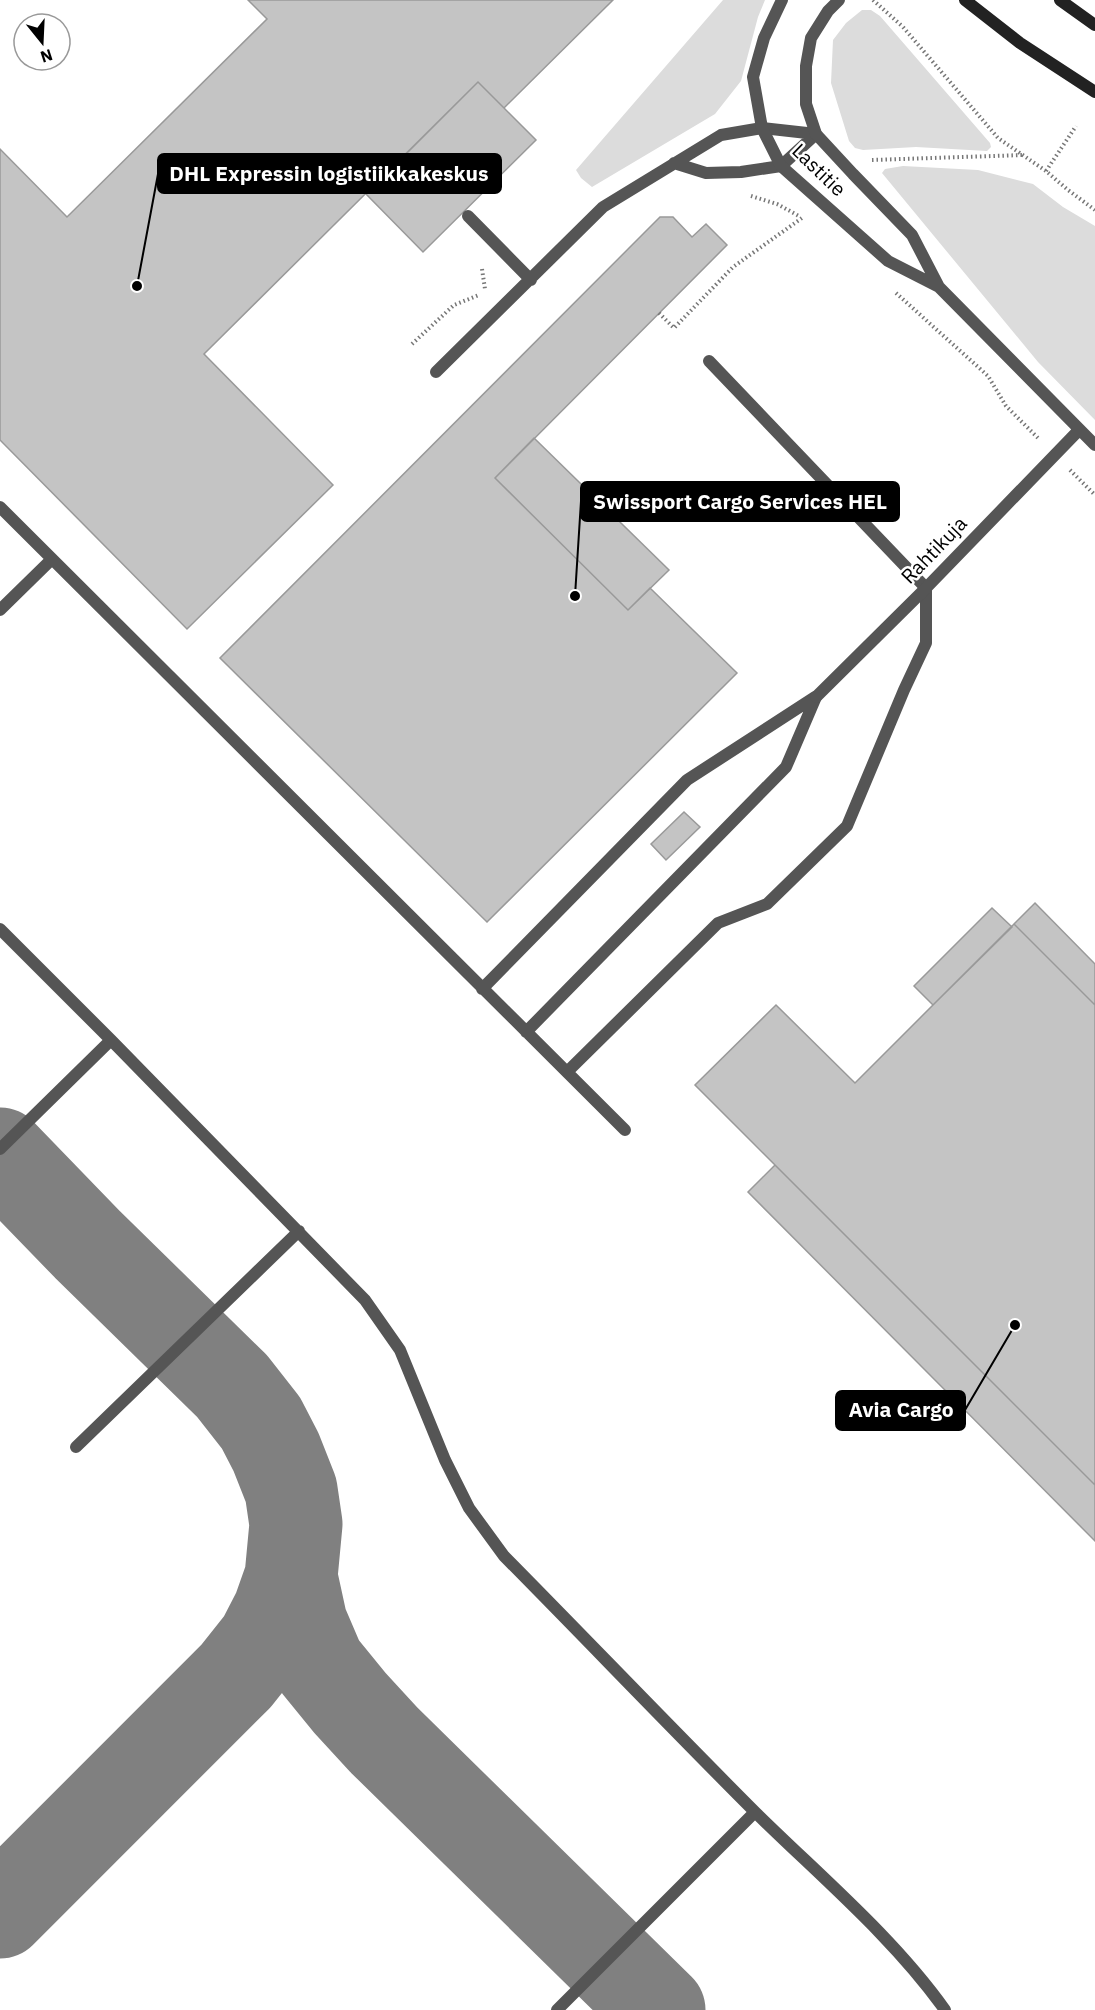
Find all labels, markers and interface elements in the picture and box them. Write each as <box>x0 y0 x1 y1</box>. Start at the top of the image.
north arrow <box>12 12 72 72</box>
text: N <box>38 45 55 68</box>
street label: Lastitie <box>786 137 852 202</box>
callout: DHL Expressin logistiikkakeskus <box>158 154 501 193</box>
text: DHL Expressin logistiikkakeskus <box>169 159 489 187</box>
callout: Swissport Cargo Services HEL <box>581 482 899 521</box>
text: Swissport Cargo Services HEL <box>593 487 887 515</box>
street label: Rahtikuja <box>895 510 973 589</box>
callout: Avia Cargo <box>836 1391 965 1430</box>
text: Avia Cargo <box>848 1395 954 1423</box>

